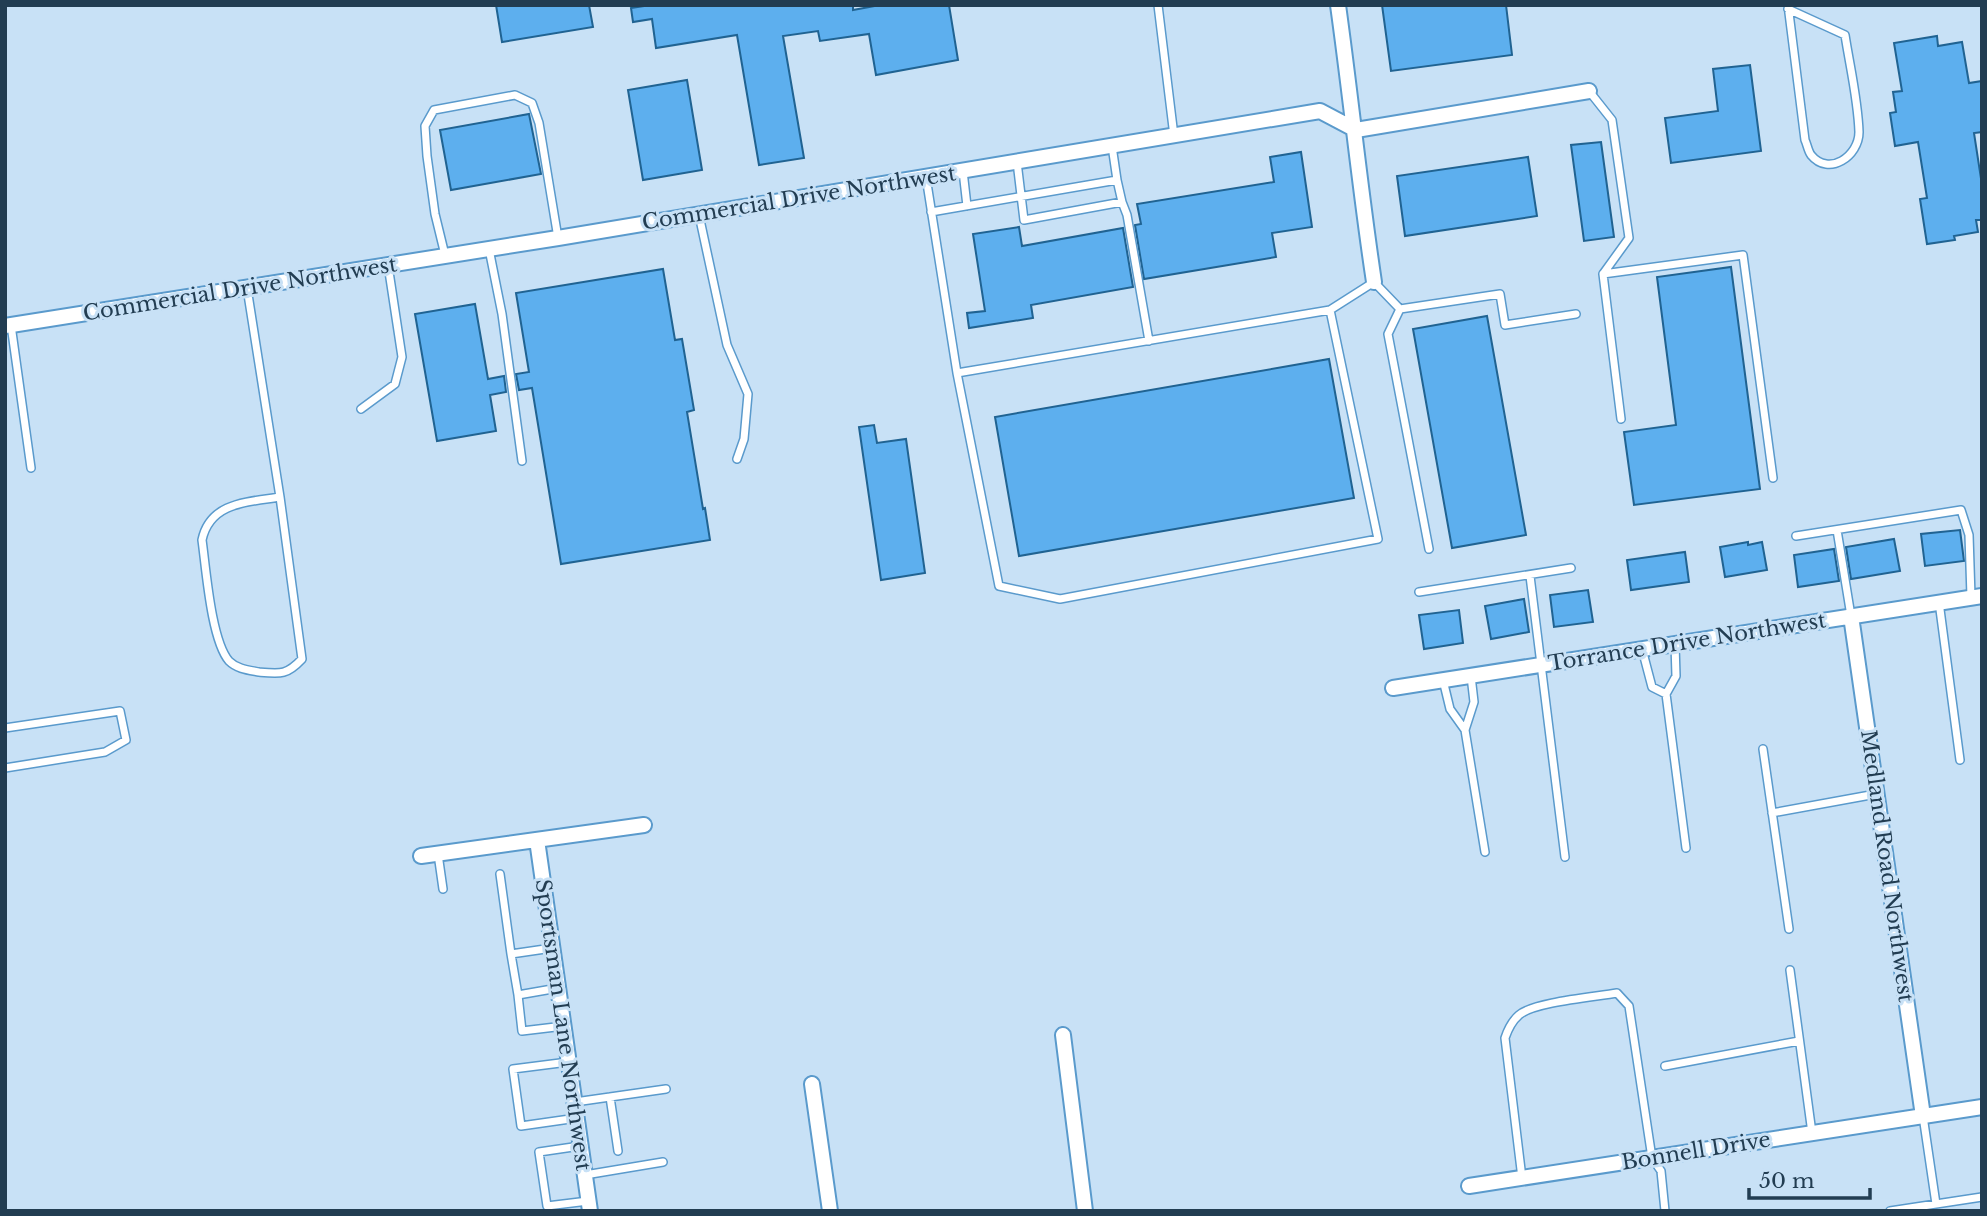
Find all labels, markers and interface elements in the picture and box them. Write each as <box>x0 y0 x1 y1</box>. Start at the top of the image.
street label: Commercial Drive Northwest <box>640 160 958 236</box>
street label: Commercial Drive Northwest <box>81 251 399 327</box>
street label: Torrance Drive Northwest <box>1546 607 1828 677</box>
street label: Medland Road Northwest <box>1855 728 1919 1004</box>
street label: Sportsman Lane Northwest <box>530 878 596 1172</box>
street label: Bonnell Drive <box>1620 1126 1772 1176</box>
scale bar <box>1749 1156 1870 1200</box>
text: 50 m <box>1759 1168 1815 1194</box>

